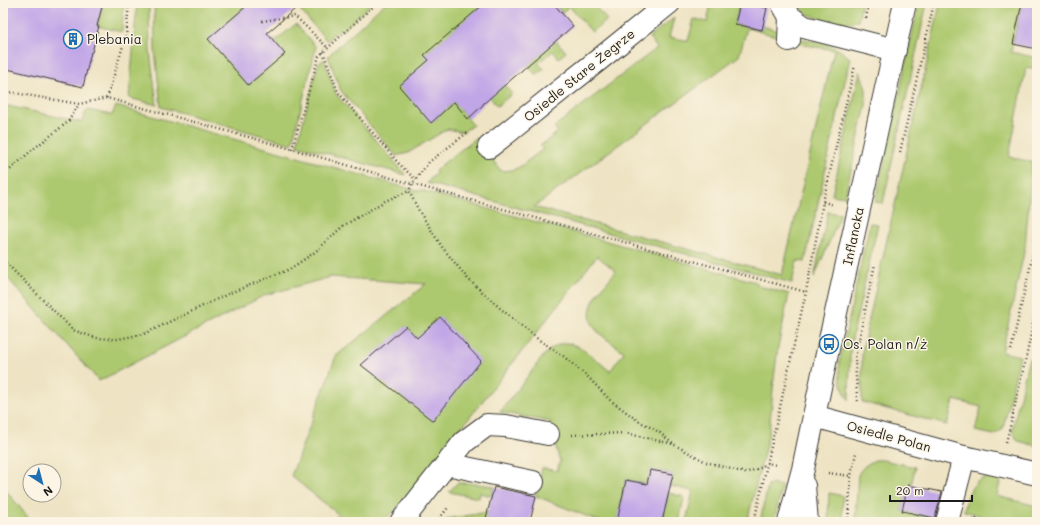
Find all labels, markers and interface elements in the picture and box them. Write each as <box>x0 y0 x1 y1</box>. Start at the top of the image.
street label: Osiedle Stare Żegrze <box>520 24 638 125</box>
building icon: Plebania <box>62 28 84 50</box>
place label: Plebania <box>87 30 142 47</box>
street label: Inflancka <box>838 205 867 267</box>
bus stop icon: Os. Polan n/ż <box>818 333 840 355</box>
place label: Os. Polan n/ż <box>843 335 927 352</box>
street label: Osiedle Polan <box>845 416 933 455</box>
north arrow <box>22 463 62 503</box>
scale bar <box>890 477 972 503</box>
text: 20 m <box>896 482 924 498</box>
text: N <box>40 483 56 500</box>

